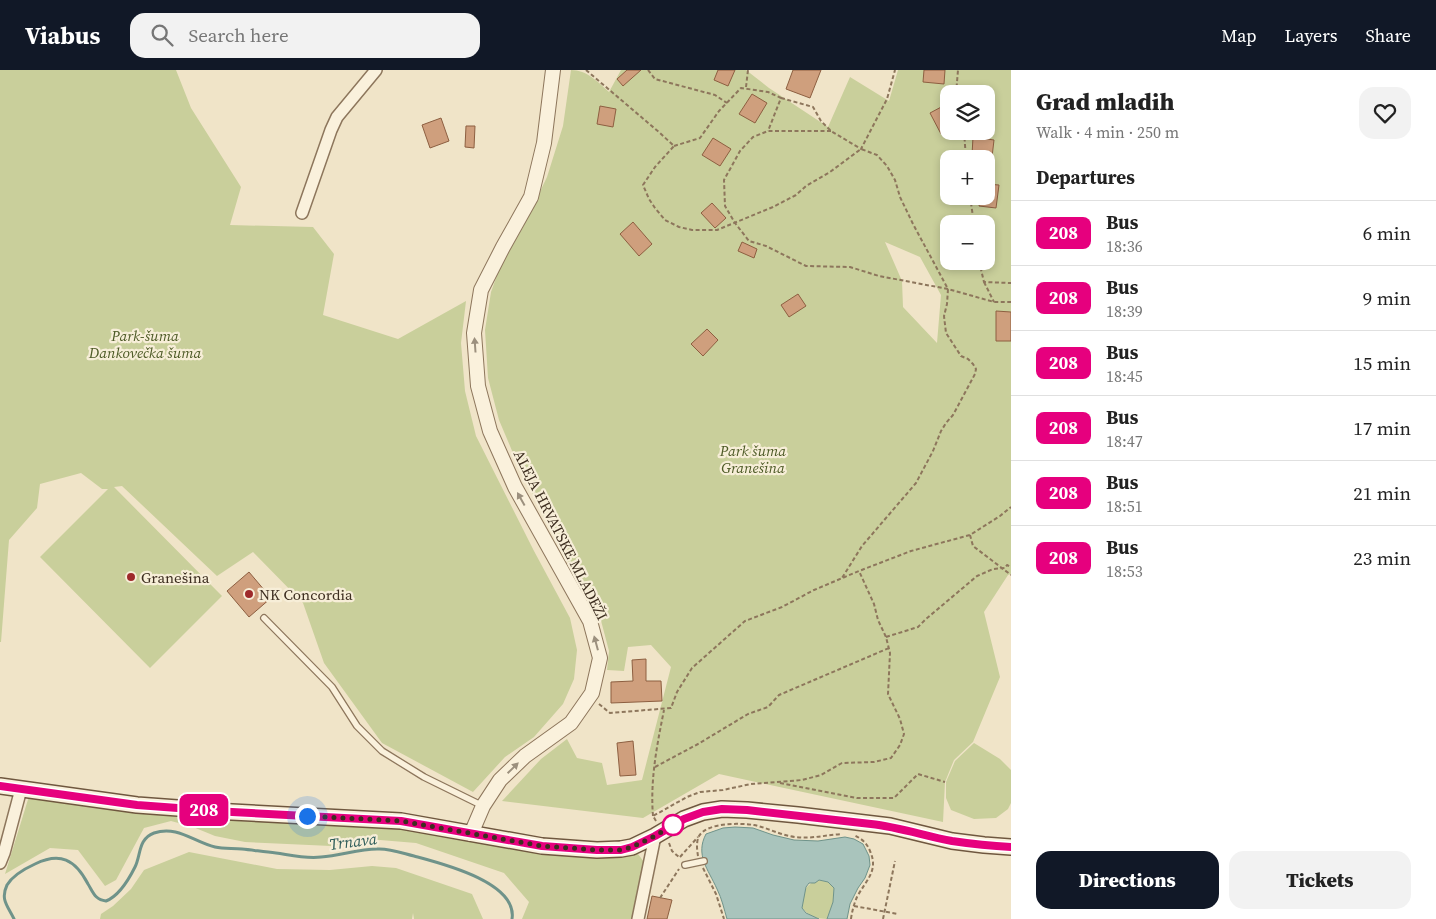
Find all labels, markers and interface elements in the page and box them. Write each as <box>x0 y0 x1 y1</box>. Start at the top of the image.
search box <box>130 13 480 58</box>
text: Viabus <box>25 19 100 52</box>
icon: search <box>148 21 176 49</box>
text: Search here <box>188 22 289 48</box>
text: Map <box>1221 23 1256 48</box>
text: Layers <box>1284 23 1337 48</box>
text: Share <box>1365 23 1411 48</box>
map controls <box>940 85 995 270</box>
button: layers <box>940 85 995 140</box>
text: Grad mladih <box>1036 85 1174 118</box>
button: heart <box>1359 87 1411 139</box>
text: Walk · 4 min · 250 m <box>1036 121 1179 143</box>
button: + <box>940 150 995 205</box>
text: Departures <box>1036 164 1135 190</box>
text: Bus <box>1106 209 1138 235</box>
button: − <box>940 215 995 270</box>
text: 208 <box>1049 220 1078 245</box>
text: 6 min <box>1363 220 1411 246</box>
text: 18:36 <box>1106 235 1143 257</box>
text: Bus <box>1106 274 1138 300</box>
text: 208 <box>1049 285 1078 310</box>
text: 9 min <box>1363 285 1411 311</box>
text: 18:39 <box>1106 300 1143 322</box>
park label: Park-šuma Dankovečka šuma <box>88 325 201 363</box>
one-way arrow <box>471 337 479 353</box>
text: Bus <box>1106 339 1138 365</box>
text: 208 <box>1049 350 1078 375</box>
text: 15 min <box>1353 350 1411 376</box>
text: 18:45 <box>1106 365 1143 387</box>
text: Bus <box>1106 404 1138 430</box>
text: 208 <box>1049 415 1078 440</box>
text: 17 min <box>1353 415 1411 441</box>
text: 18:47 <box>1106 430 1143 452</box>
park label: Park šuma Granešina <box>719 440 786 478</box>
street label: ALEJA HRVATSKE MLADEŽI <box>509 446 613 624</box>
text: Bus <box>1106 469 1138 495</box>
text: 208 <box>1049 480 1078 505</box>
text: 21 min <box>1353 480 1411 506</box>
one-way arrow <box>517 492 526 505</box>
text: 18:51 <box>1106 495 1143 517</box>
text: Bus <box>1106 534 1138 560</box>
text: 208 <box>1049 545 1078 570</box>
text: 23 min <box>1353 545 1411 571</box>
text: 18:53 <box>1106 560 1143 582</box>
place label: Granešina <box>141 567 210 588</box>
marker: Granešina <box>125 571 137 583</box>
place label: NK Concordia <box>259 584 353 605</box>
marker: NK Concordia <box>243 588 255 600</box>
one-way arrow <box>591 635 599 650</box>
one-way arrow <box>506 762 518 774</box>
line badge: 208 <box>175 794 233 826</box>
text: 208 <box>189 797 219 822</box>
your location <box>295 804 320 829</box>
unlabelled marker <box>662 814 684 836</box>
water label: Trnava <box>328 827 379 855</box>
button: Directions <box>1036 851 1219 909</box>
button: Tickets <box>1229 851 1411 909</box>

